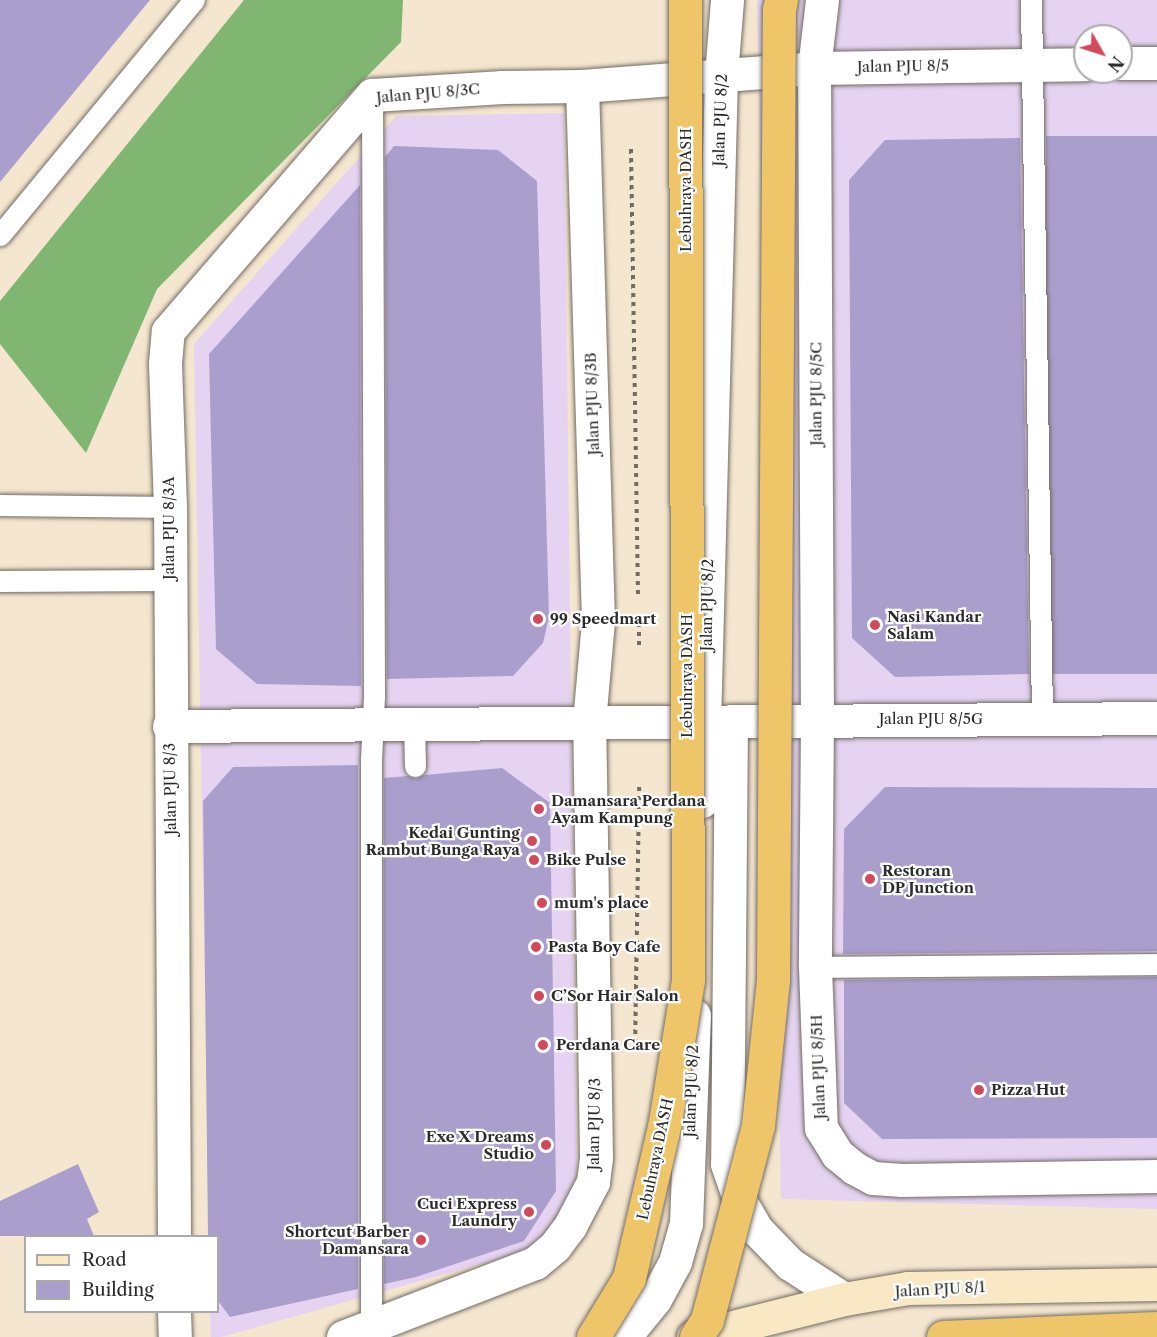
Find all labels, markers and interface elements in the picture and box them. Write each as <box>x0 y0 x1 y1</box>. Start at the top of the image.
north arrow <box>1073 24 1133 84</box>
text: N <box>1103 52 1128 76</box>
street label: Jalan PJU 8/5 <box>857 56 949 76</box>
street label: Jalan PJU 8/2 <box>709 73 731 167</box>
street label: Jalan PJU 8/3C <box>376 80 480 106</box>
street label: Lebuhraya DASH <box>677 128 695 252</box>
street label: Jalan PJU 8/5C <box>807 342 825 446</box>
street label: Jalan PJU 8/3B <box>581 352 603 456</box>
street label: Jalan PJU 8/3A <box>160 476 178 580</box>
street label: Jalan PJU 8/2 <box>697 559 717 651</box>
place label: Nasi Kandar Salam <box>887 607 981 642</box>
place label: 99 Speedmart <box>550 610 656 628</box>
marker: 99 Speedmart <box>531 612 545 626</box>
street label: Lebuhraya DASH <box>678 614 696 738</box>
marker: Nasi Kandar Salam <box>868 618 882 632</box>
street label: Jalan PJU 8/5G <box>879 710 983 728</box>
street label: Jalan PJU 8/3 <box>160 743 180 835</box>
place label: Damansara Perdana Ayam Kampung <box>551 791 706 826</box>
marker: Damansara Perdana Ayam Kampung <box>532 802 546 816</box>
place label: Kedai Gunting Rambut Bunga Raya <box>365 823 520 858</box>
marker: Kedai Gunting Rambut Bunga Raya <box>525 834 539 848</box>
place label: Bike Pulse <box>546 851 626 869</box>
marker: Bike Pulse <box>527 853 541 867</box>
place label: Restoran DP Junction <box>882 861 974 896</box>
marker: Restoran DP Junction <box>863 872 877 886</box>
place label: mum's place <box>554 894 649 912</box>
marker: mum's place <box>535 896 549 910</box>
place label: Pasta Boy Cafe <box>548 938 661 956</box>
marker: Pasta Boy Cafe <box>529 940 543 954</box>
place label: C’Sor Hair Salon <box>551 987 679 1005</box>
marker: C’Sor Hair Salon <box>532 989 546 1003</box>
street label: Jalan PJU 8/5H <box>807 1014 829 1120</box>
marker: Perdana Care <box>534 1036 552 1054</box>
place label: Perdana Care <box>556 1036 660 1054</box>
street label: Jalan PJU 8/2 <box>680 1044 702 1138</box>
street label: Jalan PJU 8/3 <box>584 1078 604 1170</box>
place label: Pizza Hut <box>991 1081 1065 1099</box>
marker: Pizza Hut <box>972 1083 986 1097</box>
street label: Lebuhraya DASH <box>633 1096 677 1222</box>
place label: Exe X Dreams Studio <box>425 1127 534 1162</box>
marker: Exe X Dreams Studio <box>539 1138 553 1152</box>
place label: Cuci Express Laundry <box>417 1194 517 1229</box>
marker: Cuci Express Laundry <box>522 1205 536 1219</box>
place label: Shortcut Barber Damansara <box>285 1222 409 1257</box>
marker: Shortcut Barber Damansara <box>414 1233 428 1247</box>
legend <box>24 1235 219 1313</box>
text: Road <box>82 1249 127 1271</box>
street label: Jalan PJU 8/1 <box>894 1278 986 1300</box>
text: Building <box>82 1279 154 1301</box>

